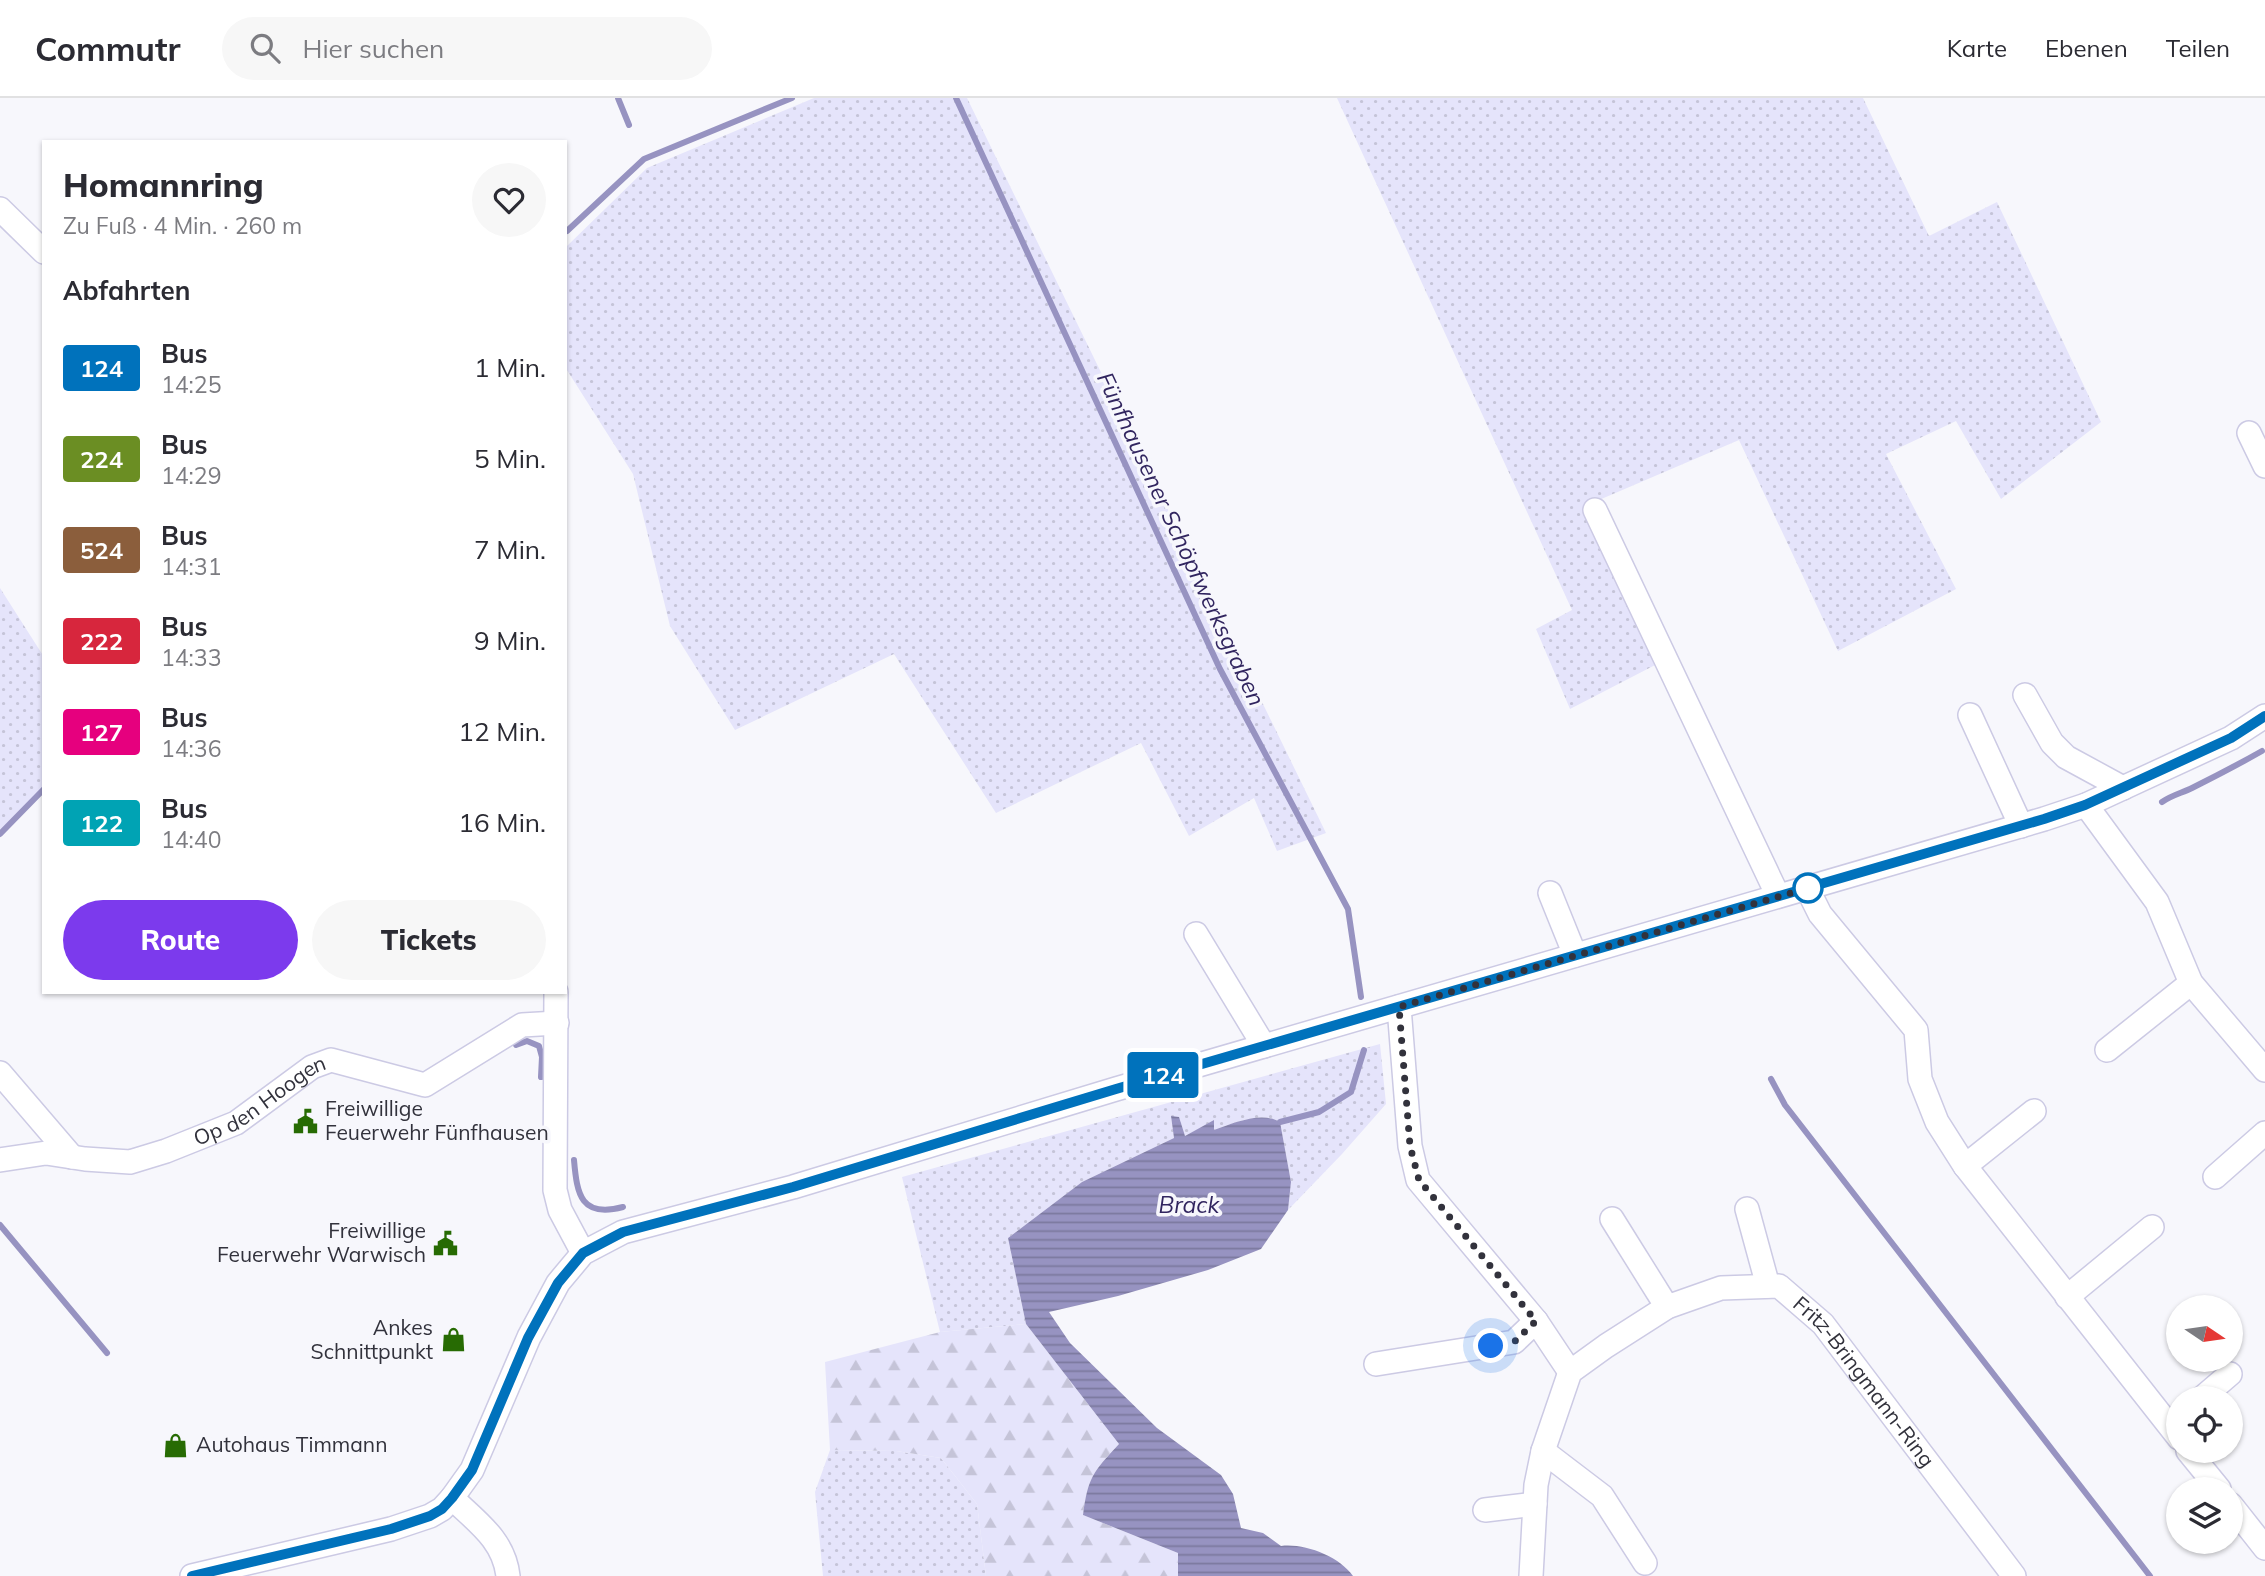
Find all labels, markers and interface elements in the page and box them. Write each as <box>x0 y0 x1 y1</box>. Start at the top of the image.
search box <box>222 17 712 80</box>
text: Commutr <box>35 28 180 69</box>
icon: search <box>246 29 284 67</box>
text: Hier suchen <box>302 32 444 65</box>
text: Karte <box>1947 33 2007 63</box>
text: Ebenen <box>2045 33 2128 63</box>
text: Teilen <box>2166 33 2230 63</box>
button: heart <box>472 163 546 237</box>
text: Homannring <box>63 164 264 205</box>
text: Zu Fuß · 4 Min. · 260 m <box>63 211 302 240</box>
text: Abfahrten <box>63 274 190 307</box>
text: Bus <box>161 337 207 370</box>
text: 1 Min. <box>474 351 546 384</box>
text: 124 <box>80 353 123 383</box>
water label: Fünfhausener Schöpfwerksgraben <box>1091 367 1272 710</box>
text: 14:25 <box>161 370 221 399</box>
text: Bus <box>161 428 207 461</box>
text: 5 Min. <box>474 442 546 475</box>
text: 224 <box>80 444 123 474</box>
text: 14:29 <box>161 461 221 490</box>
text: Bus <box>161 519 207 552</box>
text: 7 Min. <box>474 533 546 566</box>
text: 524 <box>80 535 123 565</box>
text: 14:31 <box>161 552 221 581</box>
text: Bus <box>161 610 207 643</box>
text: 9 Min. <box>474 624 546 657</box>
text: 222 <box>80 626 123 656</box>
text: 14:33 <box>161 643 221 672</box>
text: Bus <box>161 701 207 734</box>
text: 12 Min. <box>458 715 546 748</box>
text: 127 <box>80 717 123 747</box>
text: 14:36 <box>161 734 221 763</box>
text: Bus <box>161 792 207 825</box>
text: 16 Min. <box>458 806 546 839</box>
text: 122 <box>80 808 123 838</box>
text: 14:40 <box>161 825 221 854</box>
unlabelled marker <box>1793 873 1823 903</box>
button: Route <box>63 900 298 980</box>
button: Tickets <box>312 900 546 980</box>
street label: Op den Hoogen <box>190 1049 329 1151</box>
line badge: 124 <box>1123 1052 1203 1098</box>
text: 124 <box>1141 1060 1185 1090</box>
place label: Freiwillige Feuerwehr Fünfhausen <box>325 1095 549 1145</box>
public building icon: Freiwillige Feuerwehr Fünfhausen <box>291 1107 319 1135</box>
water label: Brack <box>1159 1190 1221 1219</box>
place label: Freiwillige Feuerwehr Warwisch <box>217 1217 426 1267</box>
public building icon: Freiwillige Feuerwehr Warwisch <box>432 1229 460 1257</box>
street label: Fritz-Bringmann-Ring <box>1788 1290 1941 1472</box>
north arrow <box>2166 1295 2244 1372</box>
map controls <box>2166 1295 2243 1554</box>
place label: Ankes Schnittpunkt <box>311 1314 433 1364</box>
shop icon: Ankes Schnittpunkt <box>439 1326 467 1354</box>
your location <box>1473 1328 1508 1363</box>
button: locate <box>2166 1386 2243 1463</box>
shop icon: Autohaus Timmann <box>162 1431 190 1459</box>
place label: Autohaus Timmann <box>196 1431 387 1457</box>
button: layers <box>2166 1477 2243 1554</box>

